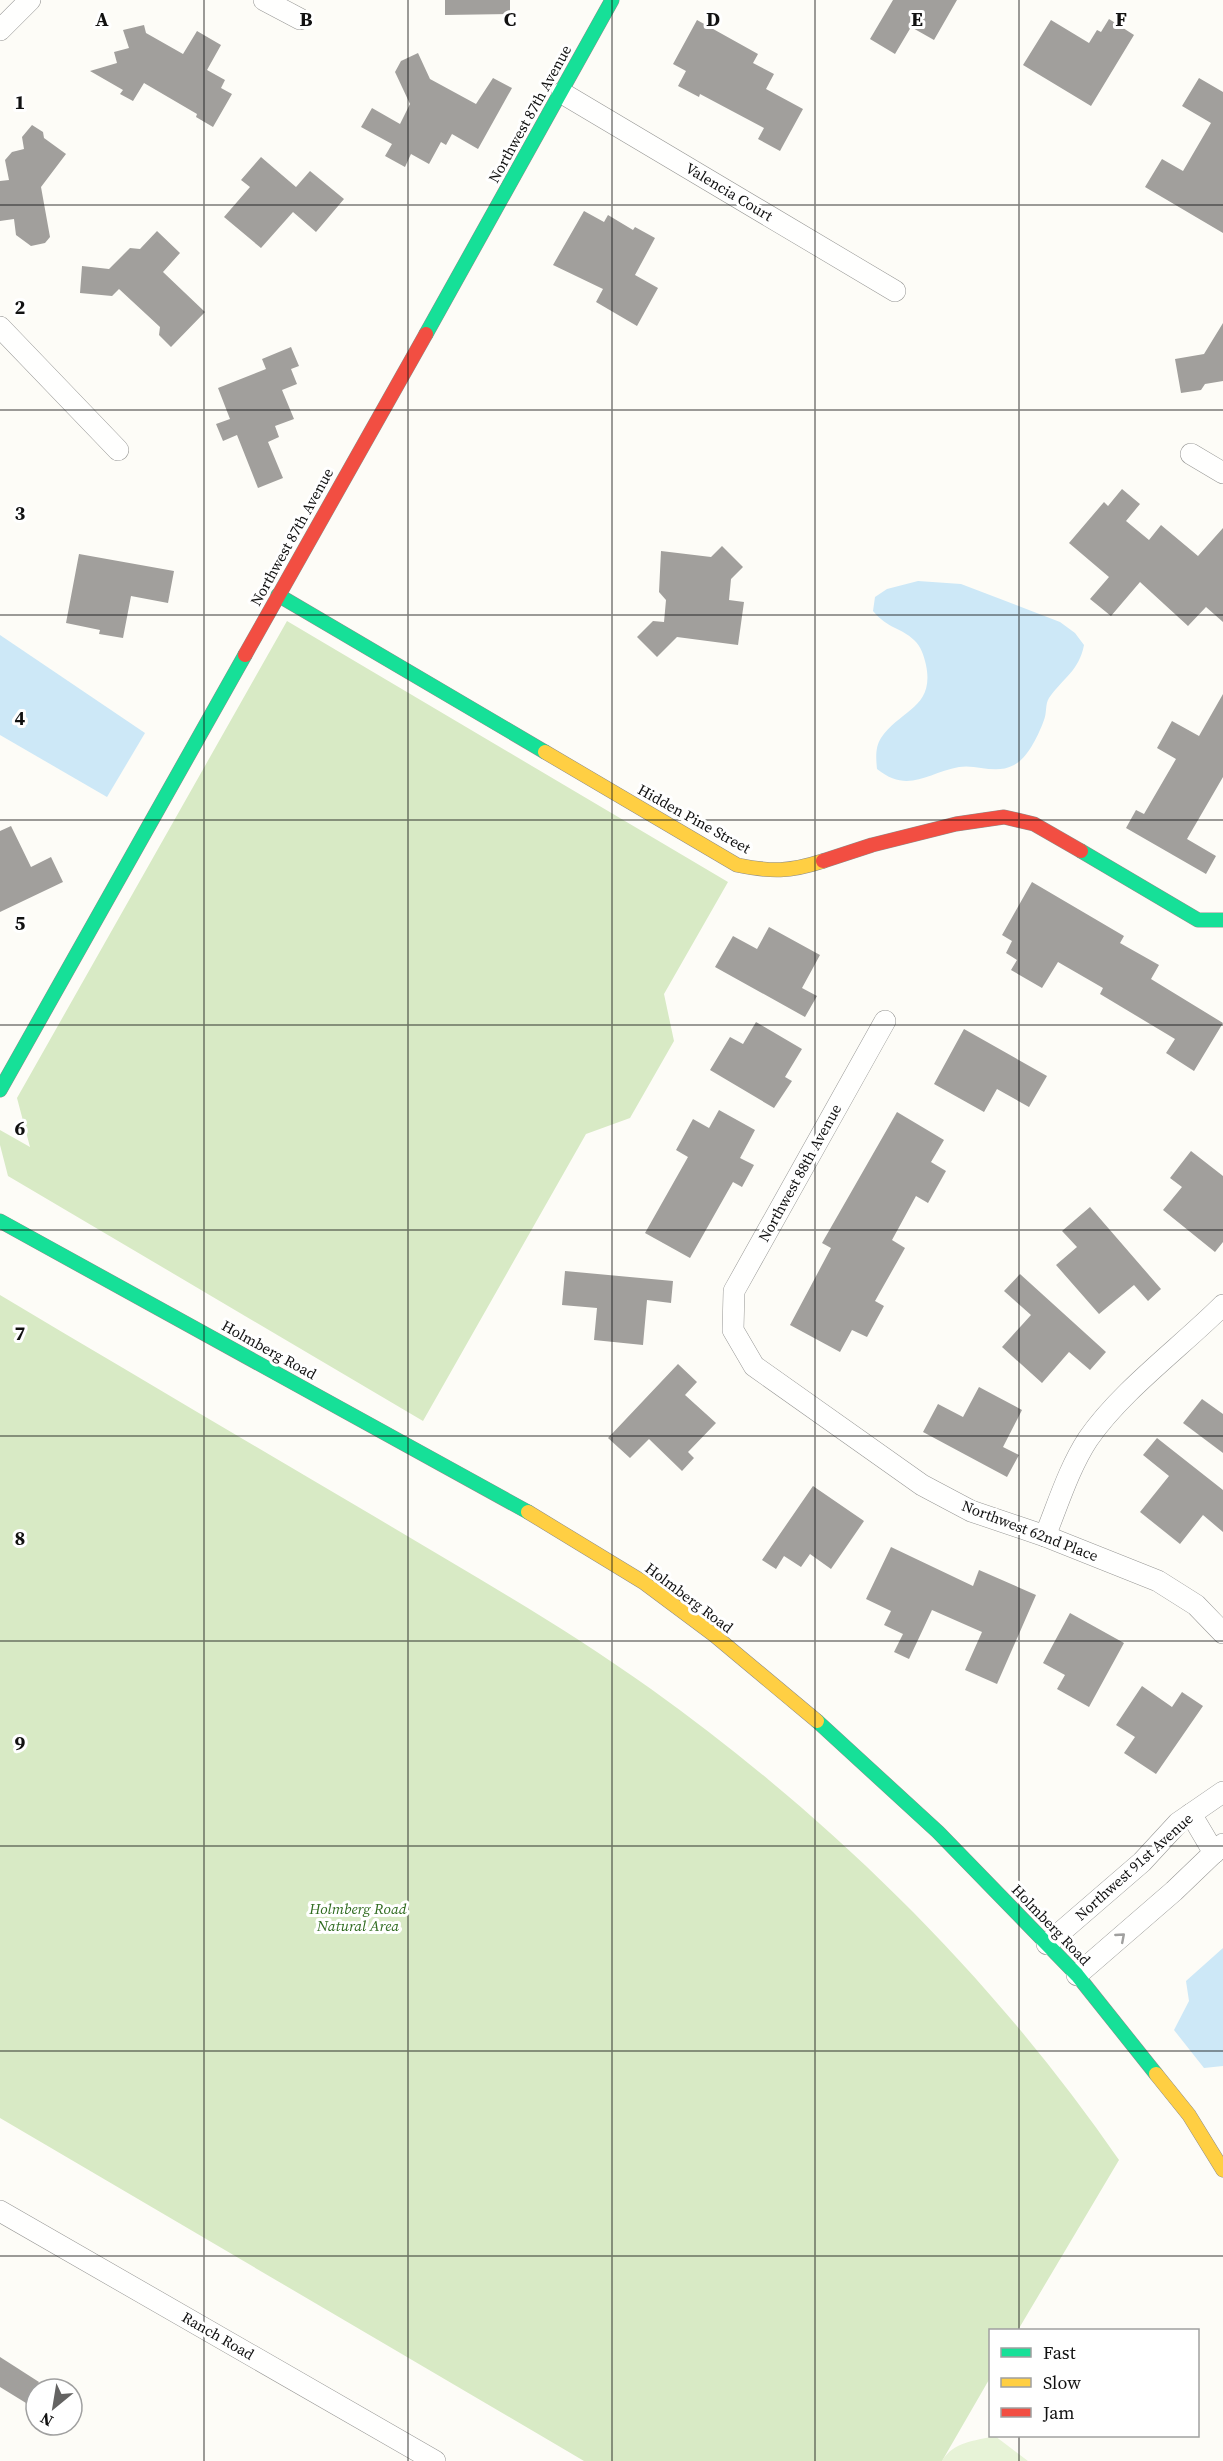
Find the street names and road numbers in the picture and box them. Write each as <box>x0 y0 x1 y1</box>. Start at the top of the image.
street label: Northwest 87th Avenue <box>483 41 576 186</box>
street label: Valencia Court <box>682 157 777 226</box>
street label: Northwest 87th Avenue <box>245 464 338 609</box>
street label: Hidden Pine Street <box>634 779 755 858</box>
street label: Northwest 88th Avenue <box>753 1100 846 1245</box>
street label: Holmberg Road <box>218 1315 321 1385</box>
street label: Northwest 62nd Place <box>959 1495 1102 1566</box>
street label: Holmberg Road <box>641 1558 738 1638</box>
street label: Northwest 91st Avenue <box>1070 1808 1197 1925</box>
street label: Holmberg Road <box>1007 1879 1096 1970</box>
street label: Ranch Road <box>178 2306 259 2365</box>

